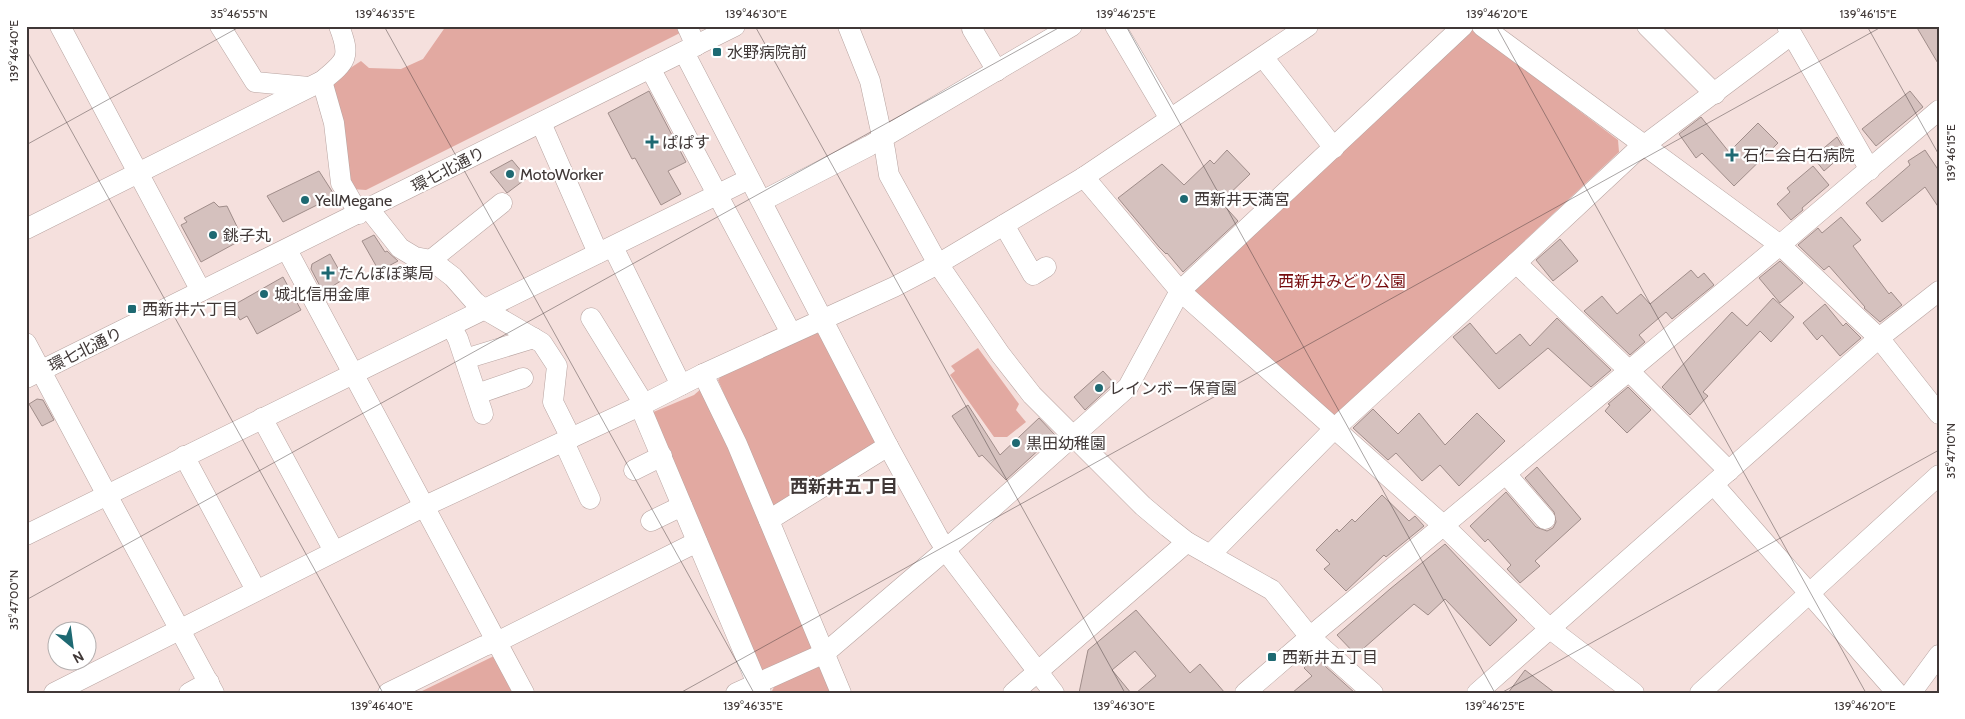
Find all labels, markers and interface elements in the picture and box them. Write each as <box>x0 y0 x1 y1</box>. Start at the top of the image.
text: 35°46'55"N <box>210 6 268 21</box>
text: 139°46'35"E <box>355 6 415 21</box>
text: 139°46'30"E <box>725 6 787 21</box>
text: 139°46'25"E <box>1096 6 1156 21</box>
text: 139°46'20"E <box>1466 6 1528 21</box>
text: 139°46'15"E <box>1839 6 1897 21</box>
text: 139°46'40"E <box>6 20 21 82</box>
place label: 水野病院前 <box>727 43 807 62</box>
marker: 水野病院前 <box>711 46 723 58</box>
text: 139°46'15"E <box>1943 124 1958 182</box>
place label: ぱぱす <box>662 133 710 152</box>
marker: ぱぱす <box>646 136 658 148</box>
street label: 環七北通り <box>408 143 488 196</box>
place label: 石仁会白石病院 <box>1743 146 1855 165</box>
marker: 石仁会白石病院 <box>1725 148 1739 162</box>
place label: MotoWorker <box>520 165 604 184</box>
marker: MotoWorker <box>504 168 516 180</box>
place label: 西新井天満宮 <box>1194 190 1290 209</box>
place label: YellMegane <box>314 191 392 210</box>
marker: 西新井天満宮 <box>1178 193 1190 205</box>
marker: YellMegane <box>299 194 311 206</box>
place label: 銚子丸 <box>223 226 271 245</box>
marker: 銚子丸 <box>207 229 219 241</box>
place label: たんぽぽ薬局 <box>338 264 434 283</box>
marker: たんぽぽ薬局 <box>322 267 334 279</box>
park label: 西新井みどり公園 <box>1278 272 1406 291</box>
place label: 城北信用金庫 <box>274 285 370 304</box>
marker: 城北信用金庫 <box>258 288 270 300</box>
place label: 西新井六丁目 <box>142 300 238 319</box>
marker: 西新井六丁目 <box>126 303 138 315</box>
street label: 環七北通り <box>45 323 125 376</box>
place label: レインボー保育園 <box>1109 379 1237 398</box>
marker: レインボー保育園 <box>1093 382 1105 394</box>
text: 35°47'10"N <box>1943 423 1958 479</box>
place label: 黒田幼稚園 <box>1026 434 1106 453</box>
marker: 黒田幼稚園 <box>1010 437 1022 449</box>
district label: 西新井五丁目 <box>790 476 898 498</box>
text: 35°47'00"N <box>6 570 21 630</box>
north arrow <box>48 622 98 672</box>
text: N <box>70 647 87 668</box>
place label: 西新井五丁目 <box>1282 648 1378 667</box>
marker: 西新井五丁目 <box>1266 651 1278 663</box>
text: 139°46'40"E <box>351 698 413 713</box>
text: 139°46'35"E <box>723 698 783 713</box>
text: 139°46'30"E <box>1093 698 1155 713</box>
text: 139°46'25"E <box>1465 698 1525 713</box>
text: 139°46'20"E <box>1834 698 1896 713</box>

